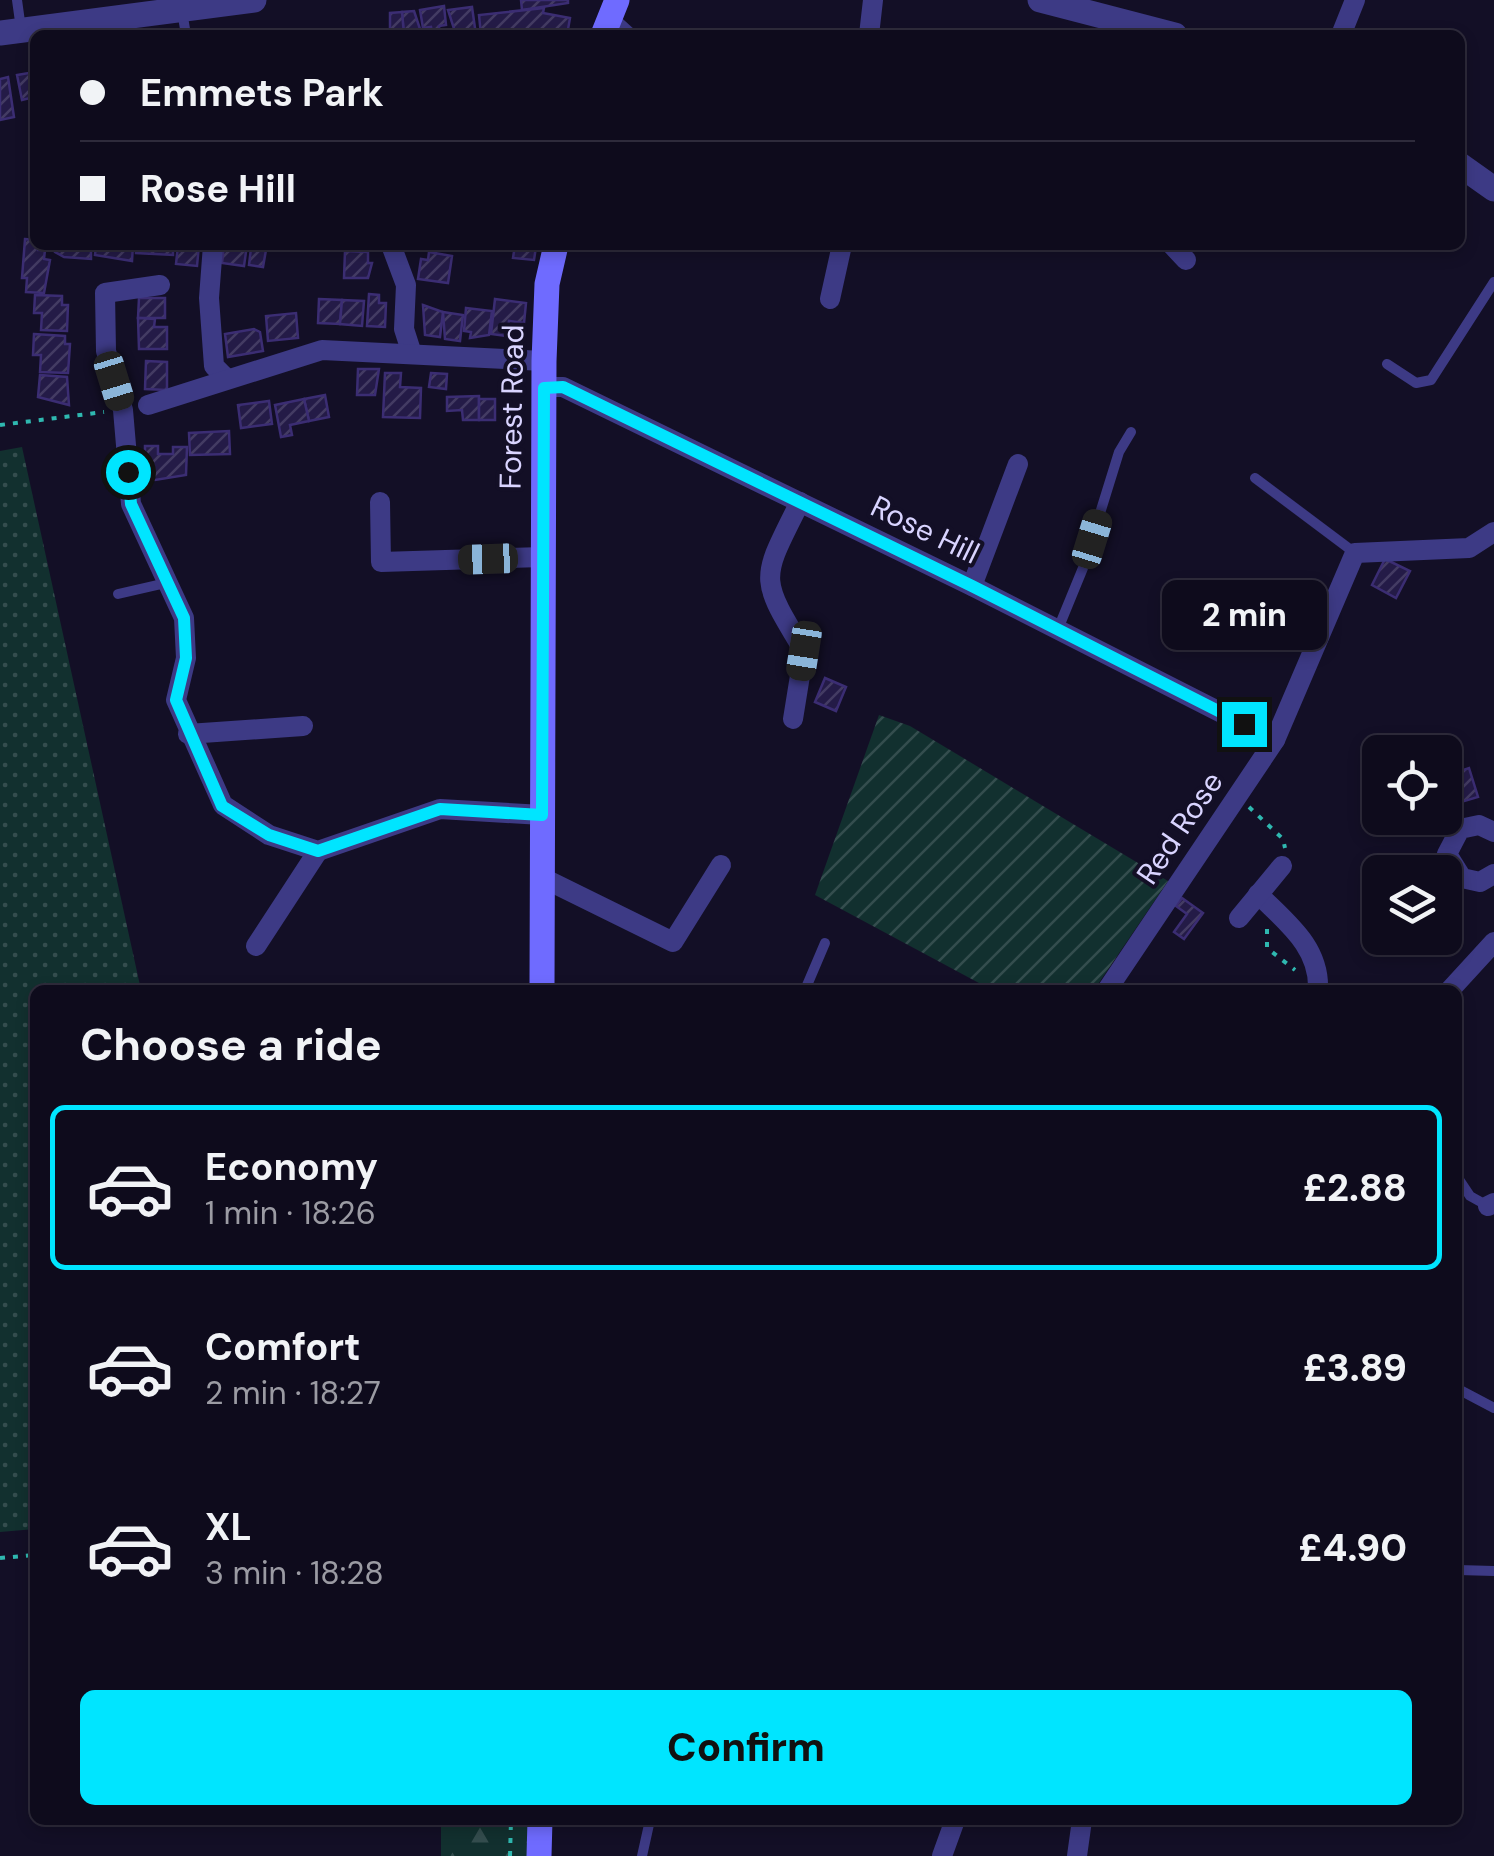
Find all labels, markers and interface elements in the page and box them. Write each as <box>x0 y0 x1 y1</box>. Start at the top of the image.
text: Emmets Park <box>140 68 384 118</box>
text: Rose Hill <box>140 164 296 214</box>
street label: Forest Road <box>491 324 532 490</box>
car <box>91 348 137 414</box>
route start <box>106 450 151 495</box>
street label: Rose Hill <box>865 487 986 572</box>
car <box>1069 506 1115 572</box>
car <box>457 543 519 575</box>
callout: 2 min <box>1162 579 1326 649</box>
text: 2 min <box>1202 594 1287 636</box>
car <box>784 619 824 683</box>
route end <box>1222 702 1267 747</box>
map controls <box>1362 735 1462 955</box>
button: locate <box>1362 735 1462 835</box>
street label: Red Rose <box>1128 764 1231 892</box>
button: layers <box>1362 855 1462 955</box>
text: Choose a ride <box>80 1015 382 1074</box>
text: Economy <box>205 1142 378 1192</box>
icon: car <box>85 1143 175 1233</box>
text: £2.88 <box>1303 1163 1407 1213</box>
text: 1 min · 18:26 <box>205 1192 376 1234</box>
text: Comfort <box>205 1322 361 1372</box>
icon: car <box>85 1323 175 1413</box>
text: £3.89 <box>1303 1343 1407 1393</box>
text: 2 min · 18:27 <box>205 1372 381 1414</box>
text: XL <box>205 1502 252 1552</box>
icon: car <box>85 1503 175 1593</box>
text: £4.90 <box>1299 1523 1407 1573</box>
text: 3 min · 18:28 <box>205 1552 384 1594</box>
button: Confirm <box>80 1690 1412 1805</box>

